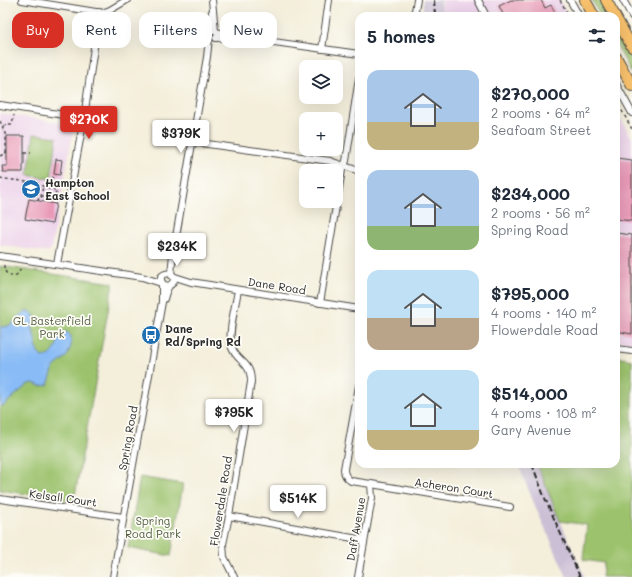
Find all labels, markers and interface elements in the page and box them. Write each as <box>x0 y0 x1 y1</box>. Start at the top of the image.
chip: Buy <box>12 12 64 48</box>
chip: Rent <box>72 12 131 48</box>
chip: Filters <box>139 12 212 48</box>
chip: New <box>220 12 277 48</box>
text: 5 homes <box>367 25 435 47</box>
icon: filters <box>586 25 608 47</box>
map controls <box>299 60 343 208</box>
button: layers <box>299 60 343 104</box>
text: $270,000 <box>491 82 569 104</box>
icon: home <box>399 86 447 134</box>
text: 2 rooms · 64 m² <box>491 104 590 121</box>
pin: $270K <box>61 106 117 140</box>
text: $270K <box>69 110 109 127</box>
button: + <box>299 112 343 156</box>
pin: $379K <box>153 120 209 154</box>
text: Seafoam Street <box>491 121 591 138</box>
text: $379K <box>161 124 201 141</box>
button: − <box>299 164 343 208</box>
place label: Hampton East School <box>45 175 109 203</box>
school or university icon: Hampton East School <box>20 178 42 200</box>
text: $234,000 <box>491 182 570 204</box>
icon: home <box>399 186 447 234</box>
text: 2 rooms · 56 m² <box>491 204 590 221</box>
text: Spring Road <box>491 221 568 238</box>
pin: $234K <box>149 233 205 267</box>
text: $234K <box>157 237 197 254</box>
street label: Dane Road <box>247 274 307 297</box>
text: $795,000 <box>491 282 569 304</box>
icon: home <box>399 286 447 334</box>
text: 4 rooms · 140 m² <box>491 304 596 321</box>
park label: GL Basterfield Park <box>13 313 91 341</box>
place label: Dane Rd/Spring Rd <box>165 321 241 349</box>
text: Flowerdale Road <box>491 321 598 338</box>
bus stop icon: Dane Rd/Spring Rd <box>140 324 162 346</box>
text: $514,000 <box>491 382 568 404</box>
icon: home <box>399 386 447 434</box>
pin: $795K <box>206 399 262 433</box>
text: $795K <box>214 403 254 420</box>
street label: Spring Road <box>114 404 141 471</box>
text: 4 rooms · 108 m² <box>491 404 597 421</box>
text: Gary Avenue <box>491 421 571 438</box>
street label: Flowerdale Road <box>206 455 235 547</box>
street label: Acheron Court <box>414 474 495 501</box>
street label: Kelsall Court <box>28 485 98 510</box>
pin: $514K <box>270 485 326 519</box>
text: $514K <box>279 489 317 506</box>
street label: Daff Avenue <box>343 496 369 562</box>
park label: Spring Road Park <box>125 513 181 541</box>

